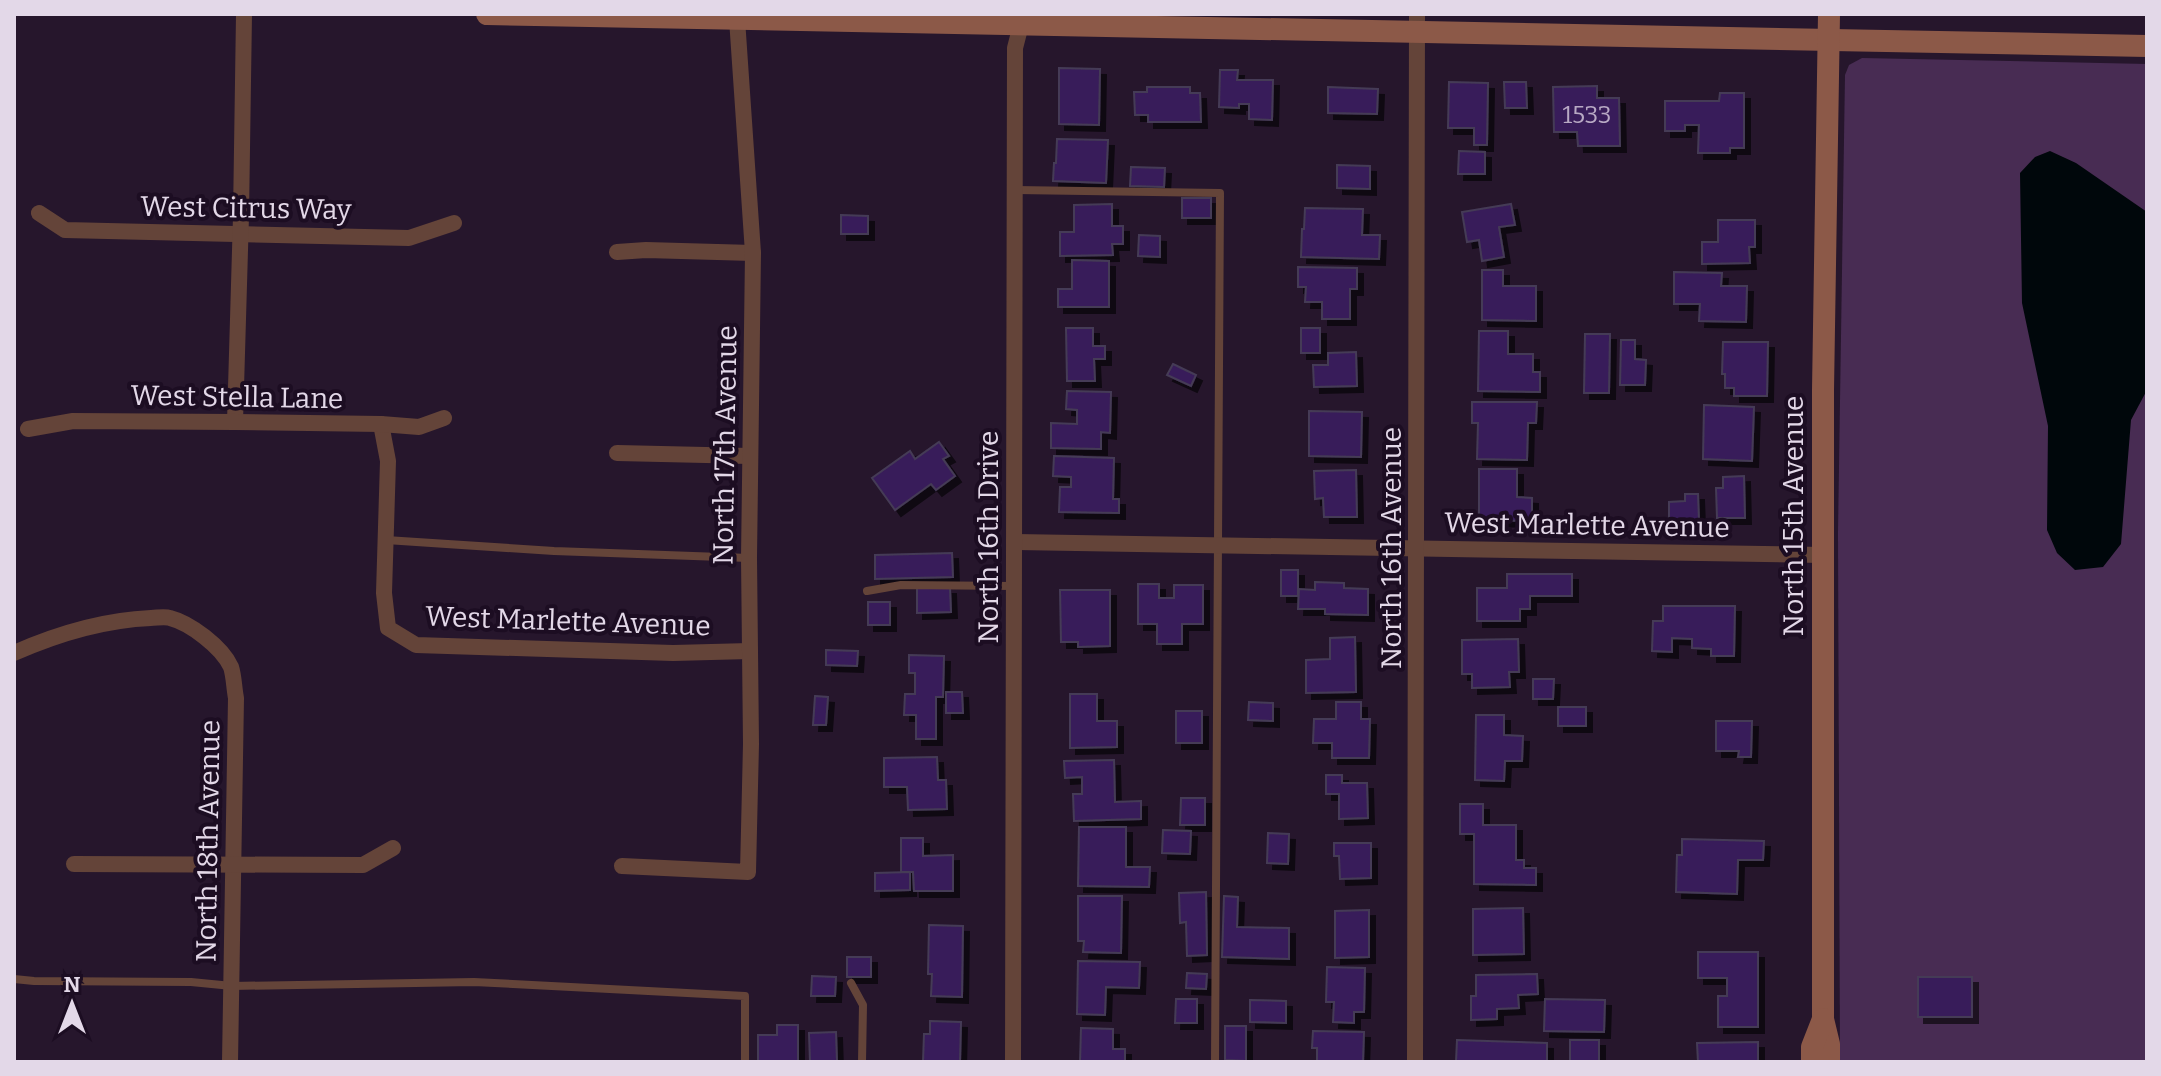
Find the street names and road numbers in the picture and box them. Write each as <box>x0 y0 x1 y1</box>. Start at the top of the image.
street label: West Citrus Way <box>140 190 352 226</box>
street label: North 17th Avenue <box>706 325 744 565</box>
street label: West Stella Lane <box>130 379 344 415</box>
street label: North 15th Avenue <box>1777 396 1810 636</box>
street label: North 16th Avenue <box>1375 427 1408 669</box>
street label: North 16th Drive <box>972 431 1005 643</box>
street label: West Marlette Avenue <box>1444 506 1730 544</box>
street label: West Marlette Avenue <box>425 600 711 642</box>
street label: North 18th Avenue <box>189 720 227 962</box>

